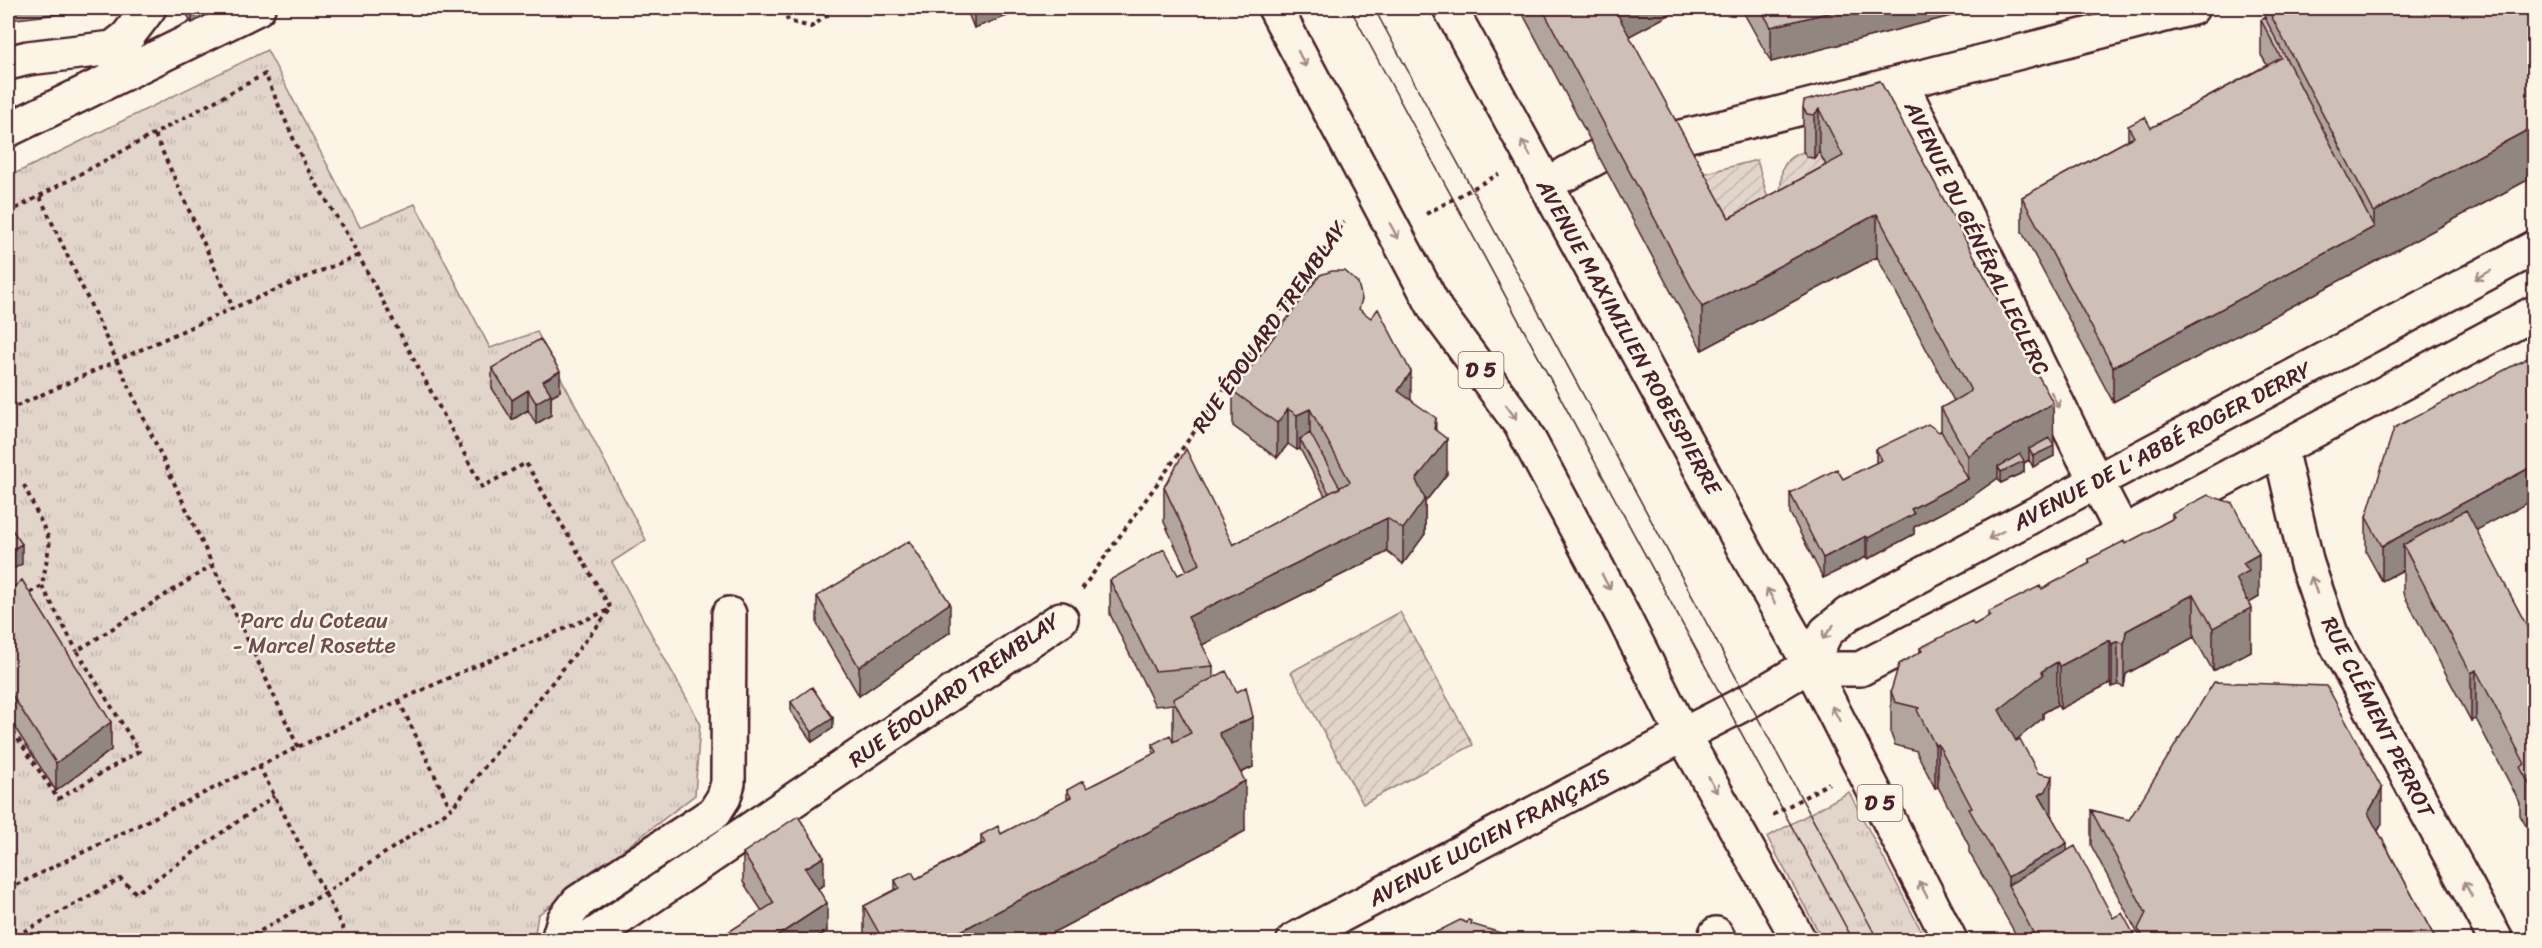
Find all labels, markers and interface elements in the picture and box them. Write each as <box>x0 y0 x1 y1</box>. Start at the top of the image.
one-way arrow <box>1297 50 1309 68</box>
street label: AVENUE DU GÉNÉRAL LECLERC <box>1893 93 2061 382</box>
one-way arrow <box>1520 140 1532 157</box>
street label: AVENUE MAXIMILIEN ROBESPIERRE <box>1525 171 1733 504</box>
street label: RUE ÉDOUARD TREMBLAY <box>1181 212 1358 441</box>
one-way arrow <box>1388 222 1400 239</box>
one-way arrow <box>2475 269 2492 281</box>
street label: AVENUE DE L'ABBÉ ROGER DERRY <box>2005 350 2320 542</box>
road number: D 5 <box>1458 352 1504 388</box>
one-way arrow <box>2050 390 2062 408</box>
one-way arrow <box>1505 403 1518 419</box>
one-way arrow <box>1987 530 2005 541</box>
one-way arrow <box>1600 573 1612 591</box>
one-way arrow <box>2307 576 2318 594</box>
one-way arrow <box>1765 588 1777 605</box>
park label: Parc du Coteau - Marcel Rosette <box>232 601 396 665</box>
street label: RUE ÉDOUARD TREMBLAY <box>840 601 1069 778</box>
street label: RUE CLÉMENT PERROT <box>2310 609 2446 826</box>
one-way arrow <box>1822 624 1835 640</box>
one-way arrow <box>1829 706 1841 724</box>
street label: AVENUE LUCIEN FRANÇAIS <box>1360 756 1617 918</box>
one-way arrow <box>1707 776 1719 793</box>
road number: D 5 <box>1858 785 1902 821</box>
one-way arrow <box>1917 880 1928 898</box>
one-way arrow <box>2462 880 2474 898</box>

